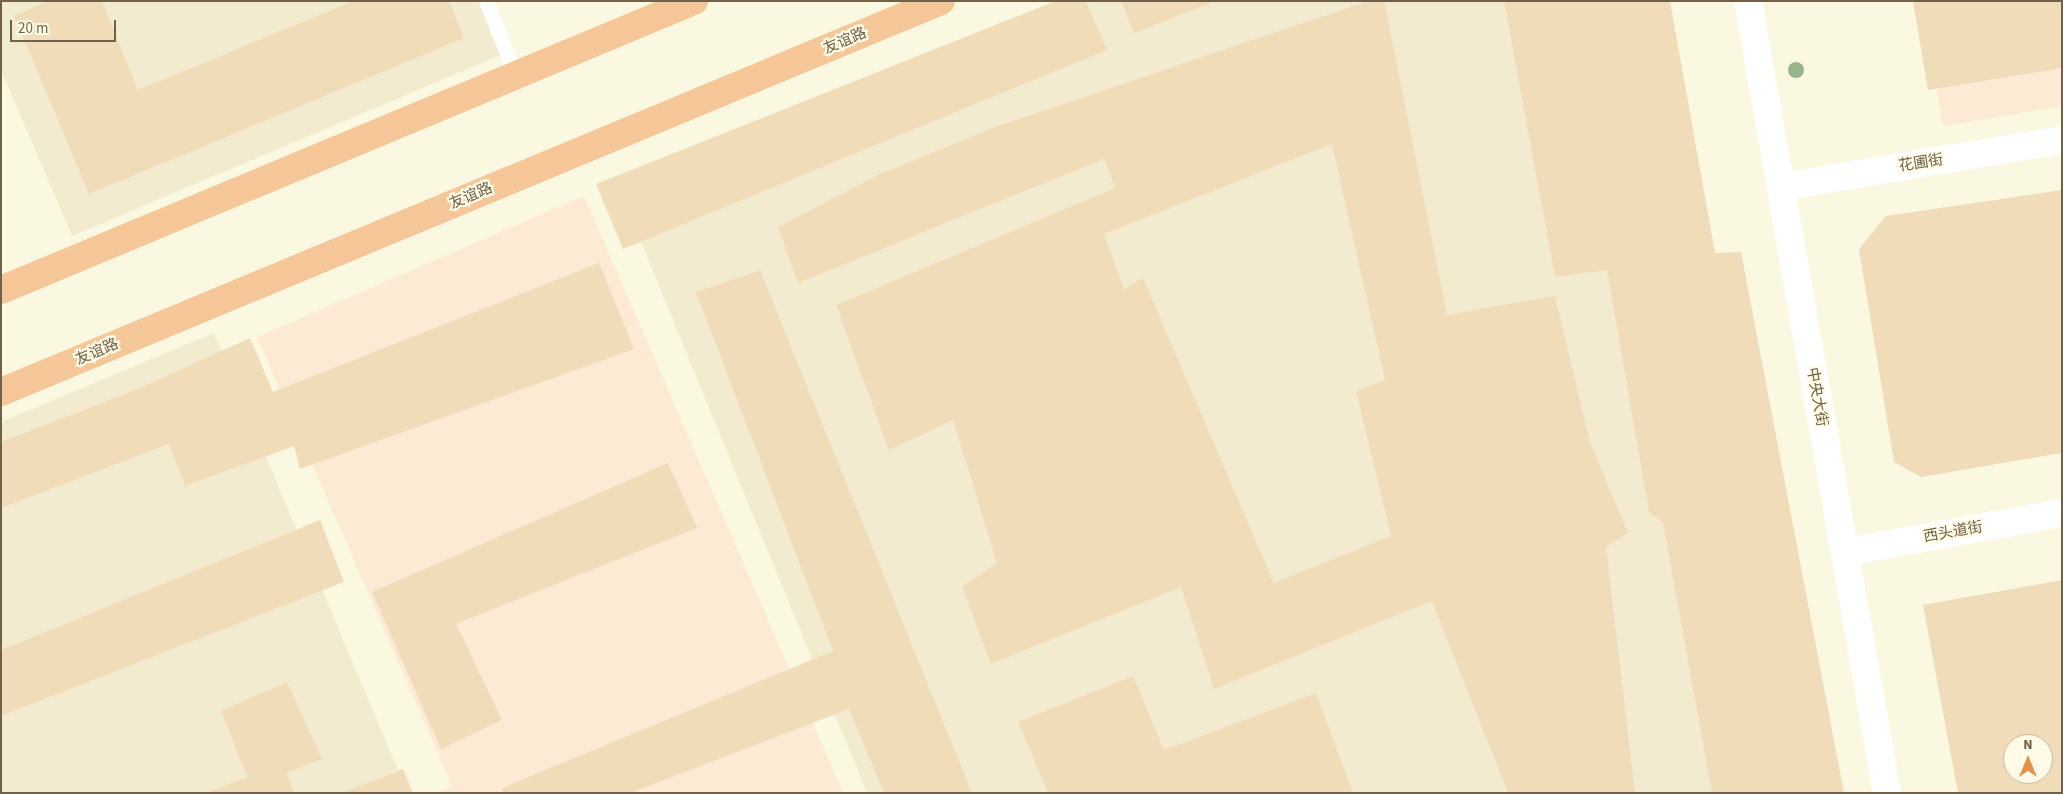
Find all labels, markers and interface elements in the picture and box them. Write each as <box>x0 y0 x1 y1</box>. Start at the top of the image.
scale bar <box>12 10 119 42</box>
text: 20 m <box>18 18 48 39</box>
street label: 友谊路 <box>821 24 869 58</box>
street label: 花圃街 <box>1897 151 1945 175</box>
street label: 友谊路 <box>447 179 495 213</box>
street label: 友谊路 <box>73 335 121 369</box>
street label: 中央大街 <box>1803 366 1831 428</box>
street label: 西头道街 <box>1922 518 1984 546</box>
north arrow <box>2003 734 2053 784</box>
text: N <box>2023 735 2033 755</box>

